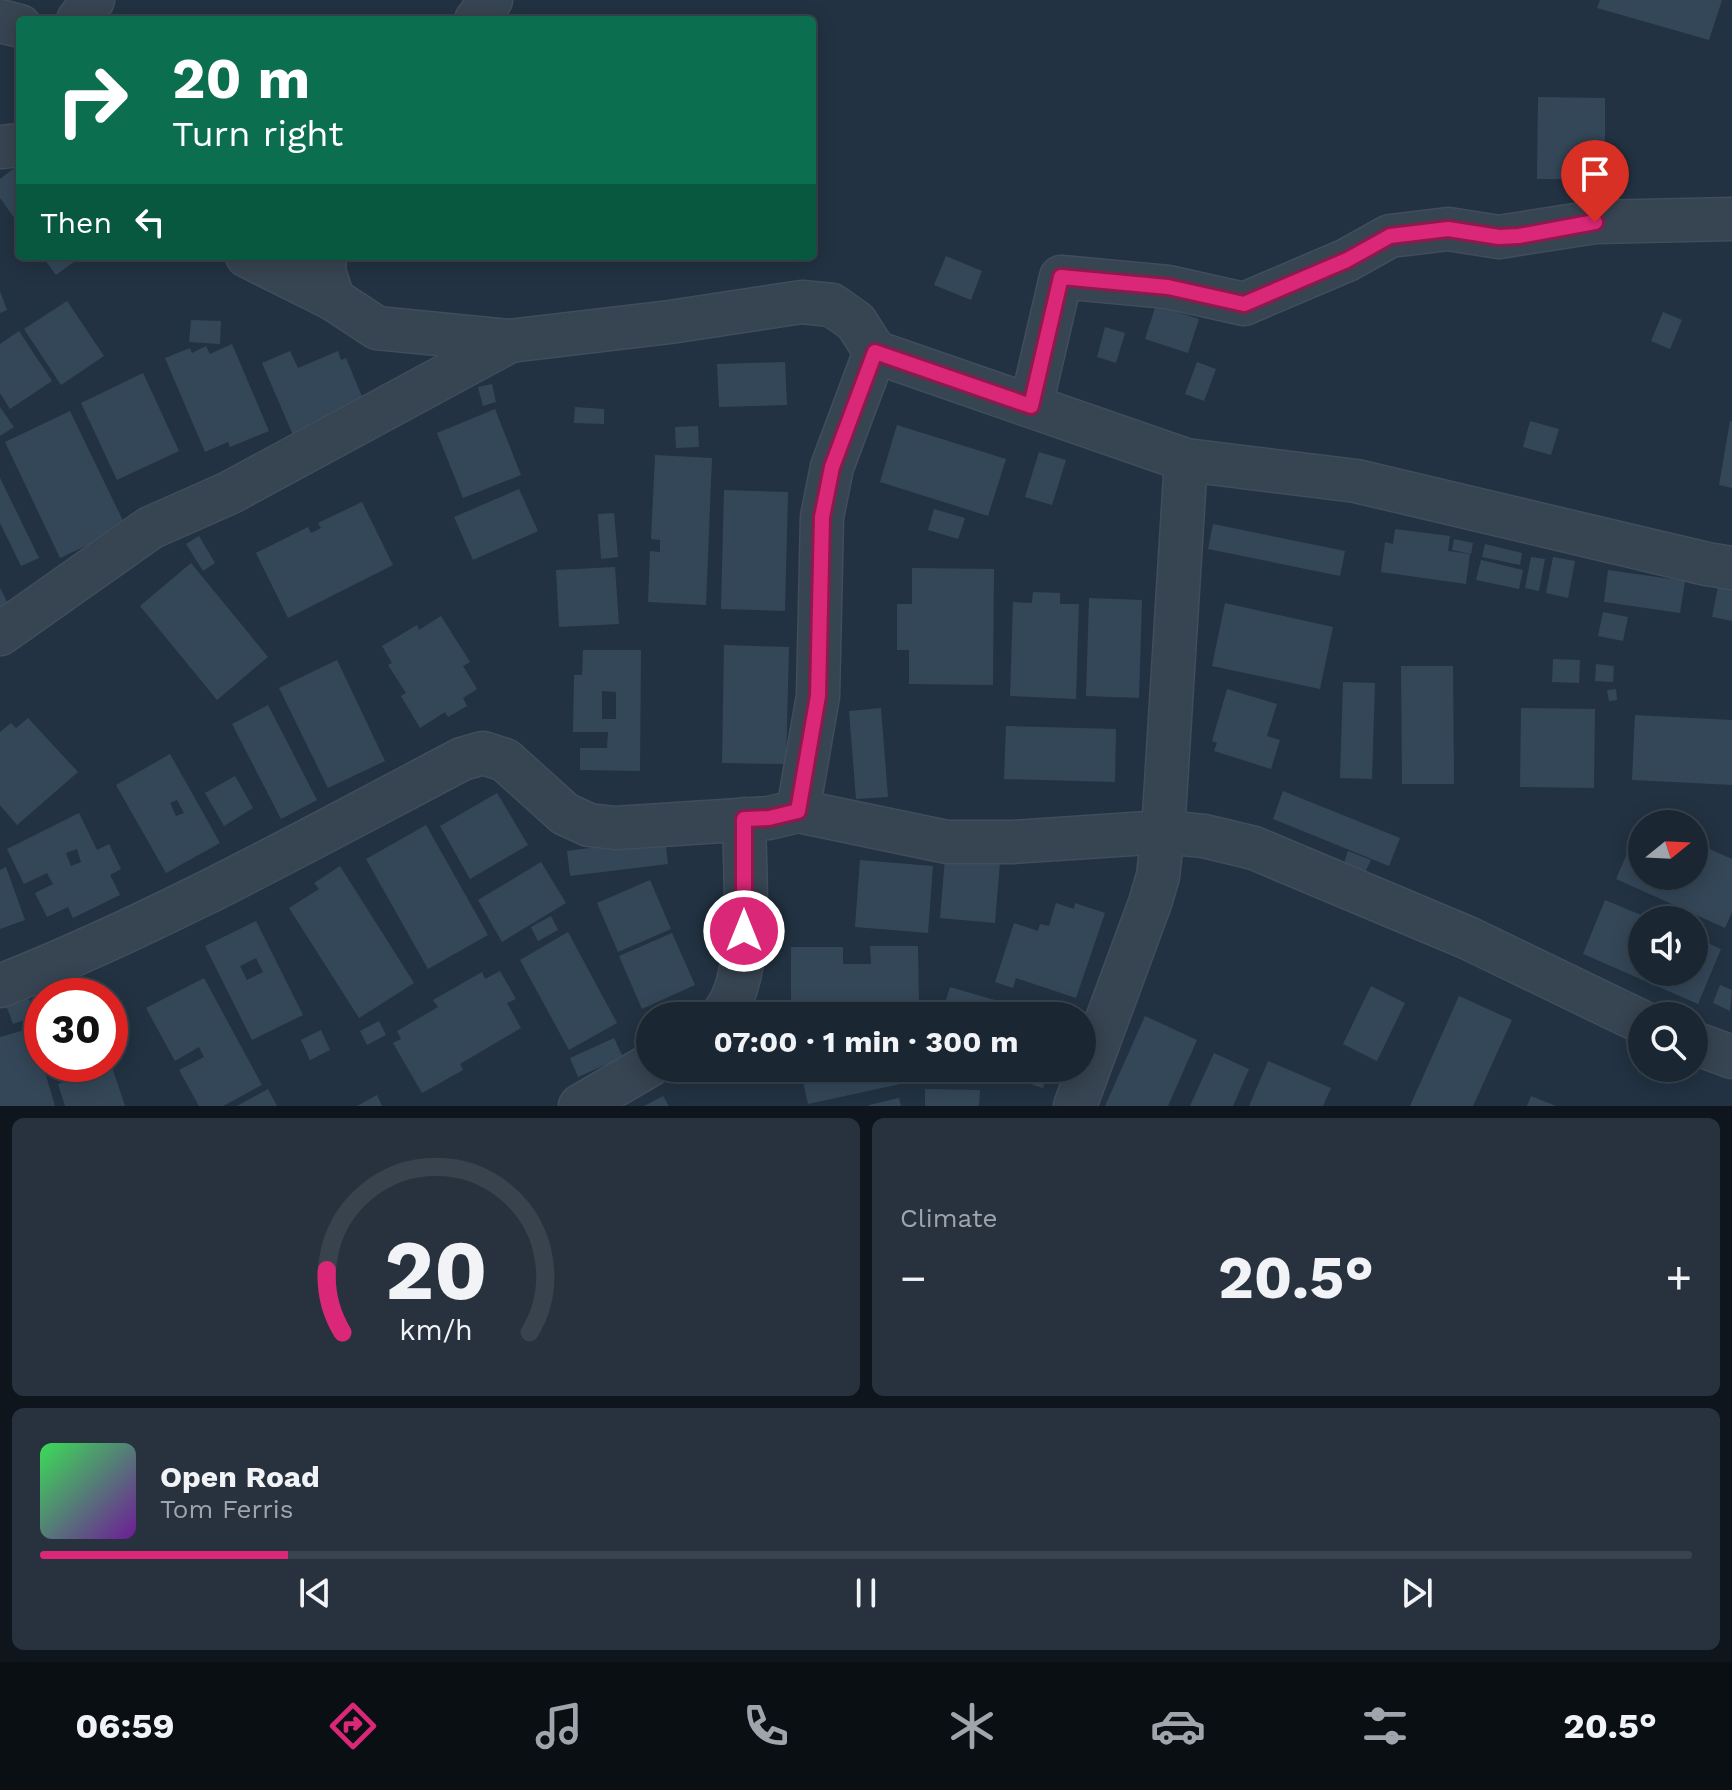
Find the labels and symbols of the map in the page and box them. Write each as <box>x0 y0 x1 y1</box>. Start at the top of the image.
pin <box>1561 140 1629 222</box>
north arrow <box>1628 810 1708 890</box>
position arrow <box>702 889 786 973</box>
speed limit sign: 30 <box>24 978 128 1082</box>

